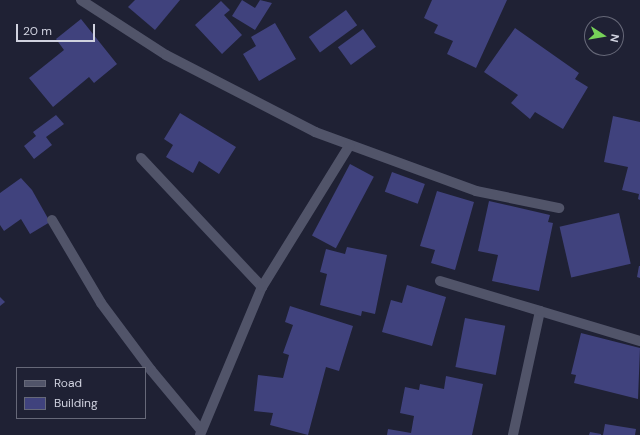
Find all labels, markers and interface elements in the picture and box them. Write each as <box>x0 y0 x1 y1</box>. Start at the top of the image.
scale bar <box>18 16 97 42</box>
north arrow <box>584 16 624 56</box>
text: 20 m <box>23 23 52 39</box>
text: N <box>607 33 622 44</box>
legend <box>16 367 146 419</box>
text: Road <box>54 375 82 391</box>
text: Building <box>54 395 98 411</box>

